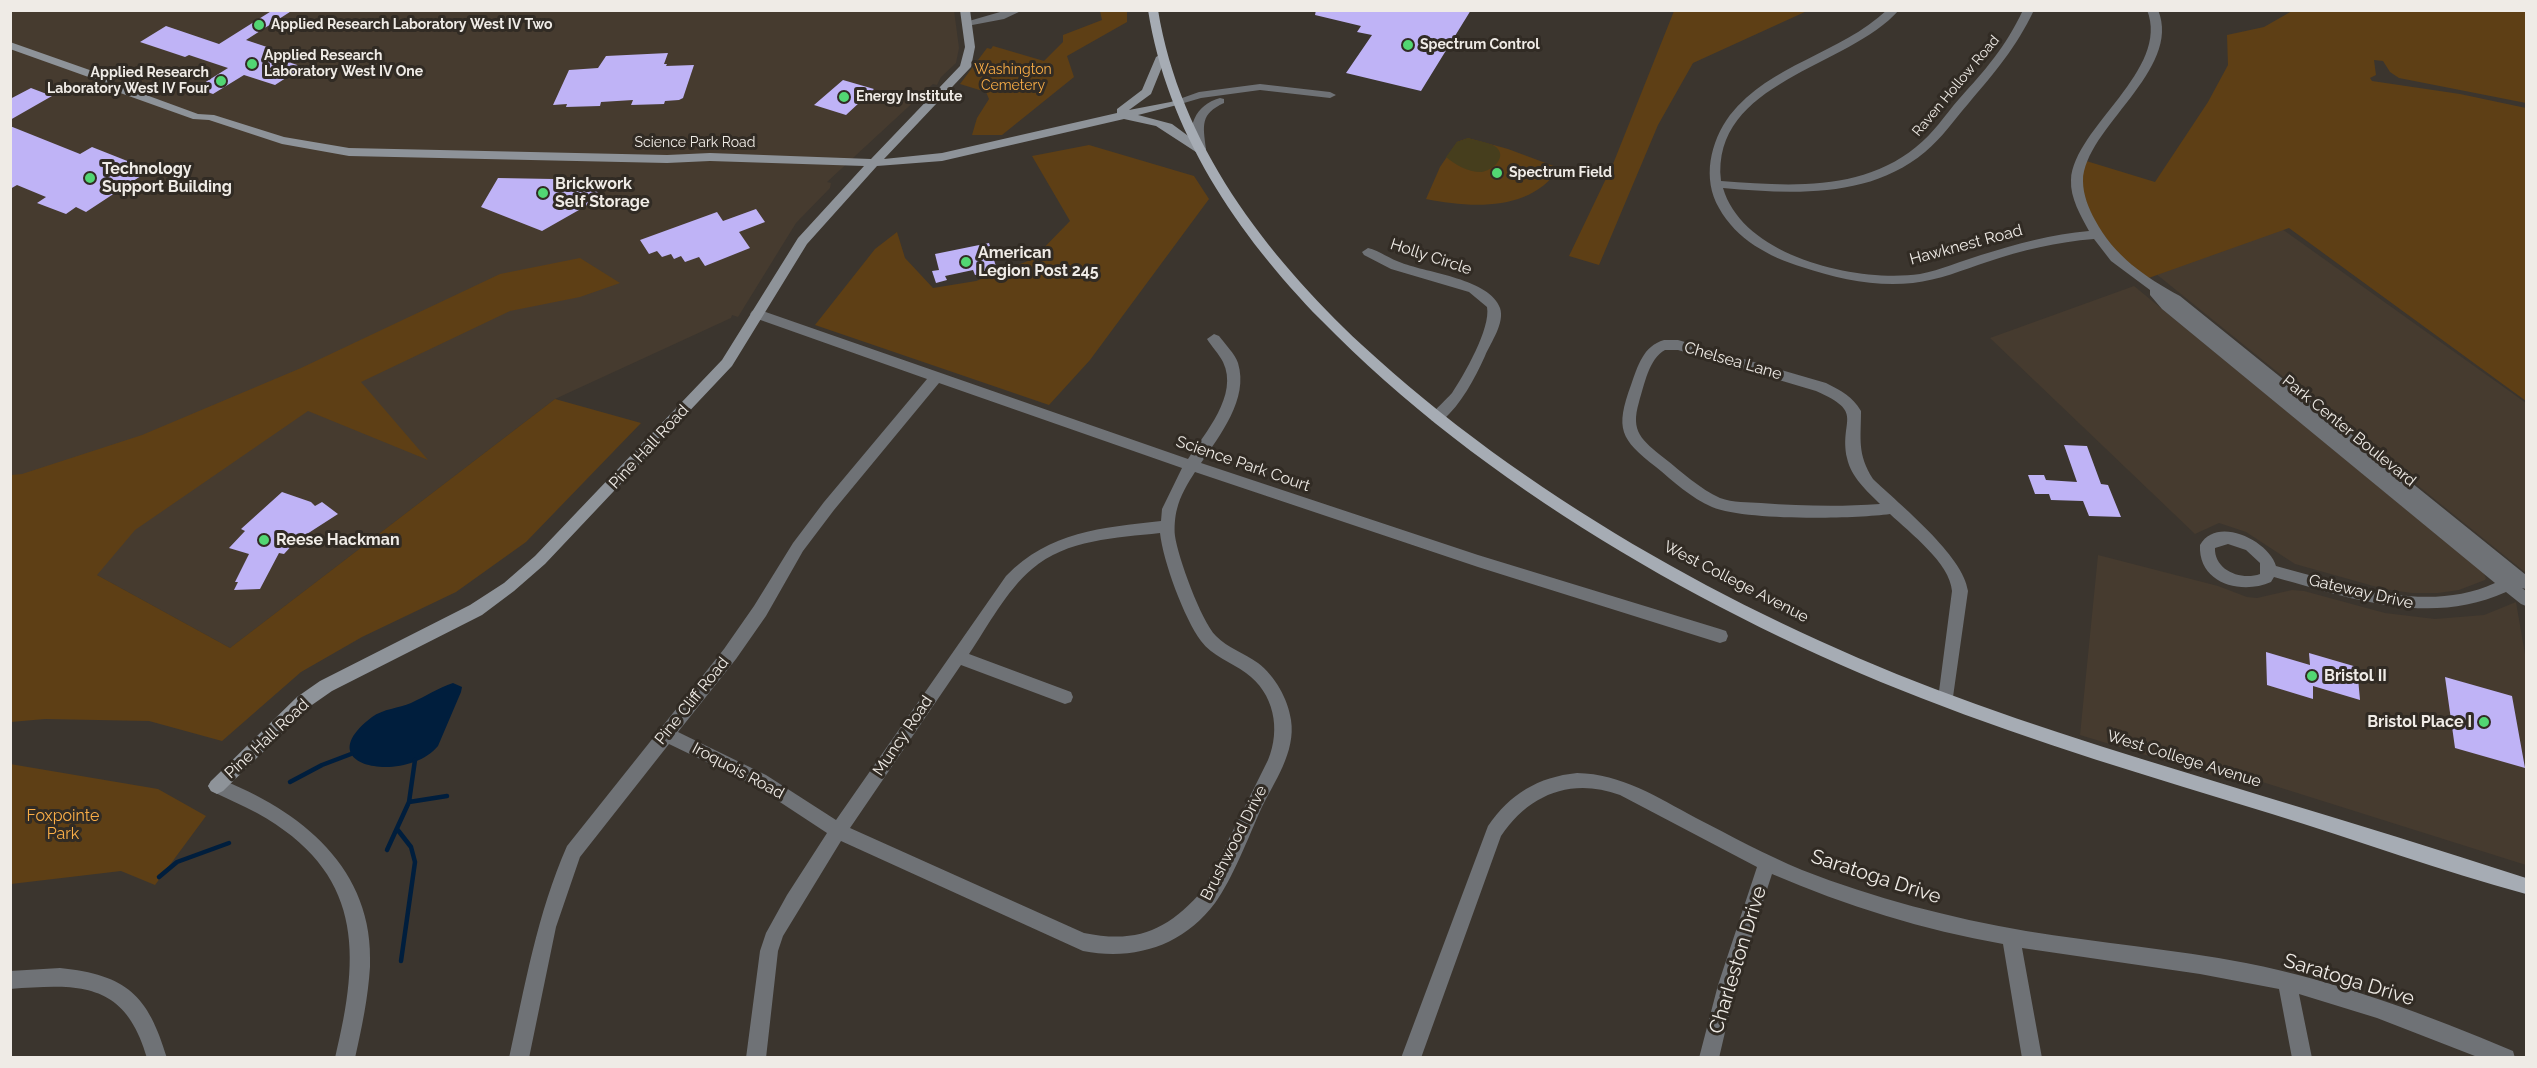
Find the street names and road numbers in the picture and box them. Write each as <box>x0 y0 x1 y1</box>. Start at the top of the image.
street label: Raven Hollow Road <box>1909 32 2003 140</box>
street label: Science Park Road <box>635 135 755 151</box>
street label: Hawknest Road <box>1908 221 2024 269</box>
street label: Holly Circle <box>1388 235 1474 279</box>
street label: Chelsea Lane <box>1682 338 1784 384</box>
street label: Park Center Boulevard <box>2278 371 2420 491</box>
street label: Pine Hall Road <box>605 401 693 493</box>
street label: Science Park Court <box>1173 432 1313 496</box>
street label: West College Avenue <box>1660 537 1812 627</box>
street label: Gateway Drive <box>2307 571 2415 613</box>
street label: Pine Cliff Road <box>651 653 733 749</box>
street label: Muncy Road <box>869 692 937 780</box>
street label: Pine Hall Road <box>221 695 313 783</box>
street label: West College Avenue <box>2105 726 2263 792</box>
street label: Iroquois Road <box>689 739 787 803</box>
street label: Brushwood Drive <box>1197 782 1271 904</box>
street label: Saratoga Drive <box>1808 845 1944 909</box>
street label: Charleston Drive <box>1704 883 1772 1037</box>
street label: Saratoga Drive <box>2281 949 2417 1011</box>

